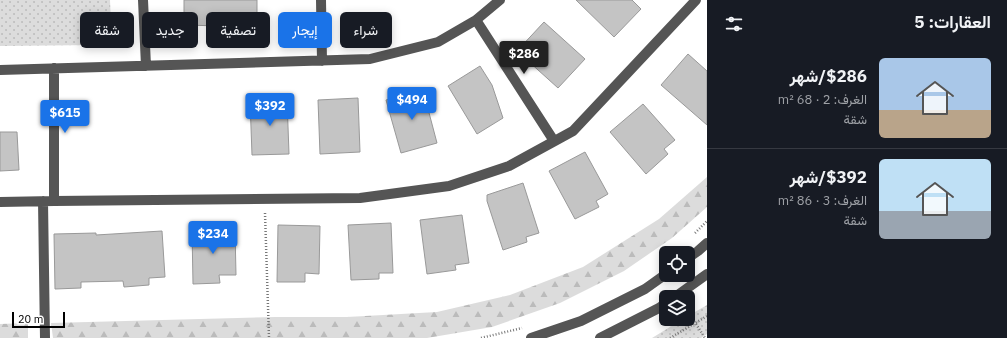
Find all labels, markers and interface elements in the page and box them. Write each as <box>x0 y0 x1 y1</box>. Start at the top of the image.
text: العقارات: 5 <box>914 11 991 33</box>
chip: شقة <box>80 12 134 48</box>
chip: جديد <box>142 12 198 48</box>
chip: تصفية <box>206 12 270 48</box>
chip: إيجار <box>278 12 332 48</box>
chip: شراء <box>340 12 392 48</box>
icon: filters <box>723 13 745 35</box>
pin: $286 <box>500 41 548 75</box>
text: $286 <box>508 45 540 62</box>
text: $286/شهر <box>790 65 867 87</box>
icon: home <box>911 74 959 122</box>
pin: $494 <box>388 87 436 121</box>
text: $494 <box>396 91 428 108</box>
text: الغرف: 2 · 68 m² <box>778 91 867 108</box>
pin: $392 <box>246 93 294 127</box>
text: $392 <box>254 97 286 114</box>
pin: $615 <box>41 100 89 134</box>
text: $615 <box>49 104 81 121</box>
text: شقة <box>844 111 867 128</box>
text: $392/شهر <box>790 166 867 188</box>
icon: home <box>911 175 959 223</box>
text: الغرف: 3 · 86 m² <box>778 192 867 209</box>
text: شقة <box>844 212 867 229</box>
pin: $234 <box>189 221 237 255</box>
text: $234 <box>197 225 229 242</box>
map controls <box>659 246 695 326</box>
button: locate <box>659 246 695 282</box>
button: layers <box>659 290 695 326</box>
scale bar <box>12 310 65 329</box>
text: 20 m <box>18 312 43 326</box>

